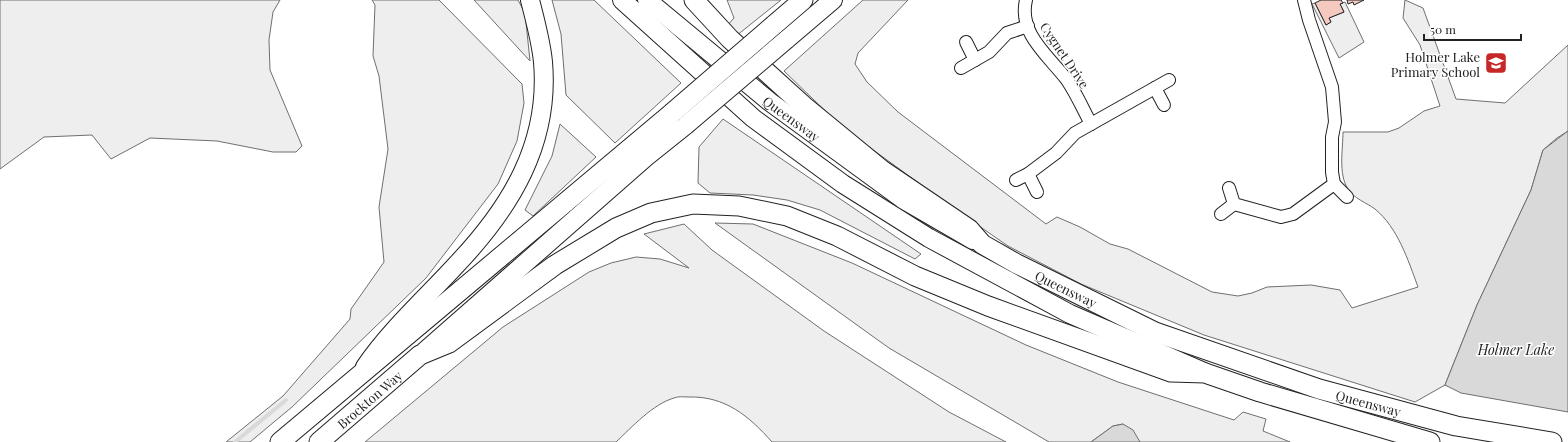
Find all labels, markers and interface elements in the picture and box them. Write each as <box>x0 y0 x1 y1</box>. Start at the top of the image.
scale bar <box>1424 16 1521 42</box>
street label: Cygnet Drive <box>1037 19 1094 92</box>
text: 50 m <box>1430 21 1456 37</box>
place label: Holmer Lake Primary School <box>1391 48 1480 80</box>
school or university icon: Holmer Lake Primary School <box>1483 50 1509 76</box>
street label: Queensway <box>760 91 824 145</box>
street label: Queensway <box>1033 266 1100 311</box>
water label: Holmer Lake <box>1477 340 1554 359</box>
street label: Brockton Way <box>333 366 405 432</box>
street label: Queensway <box>1334 385 1404 419</box>

